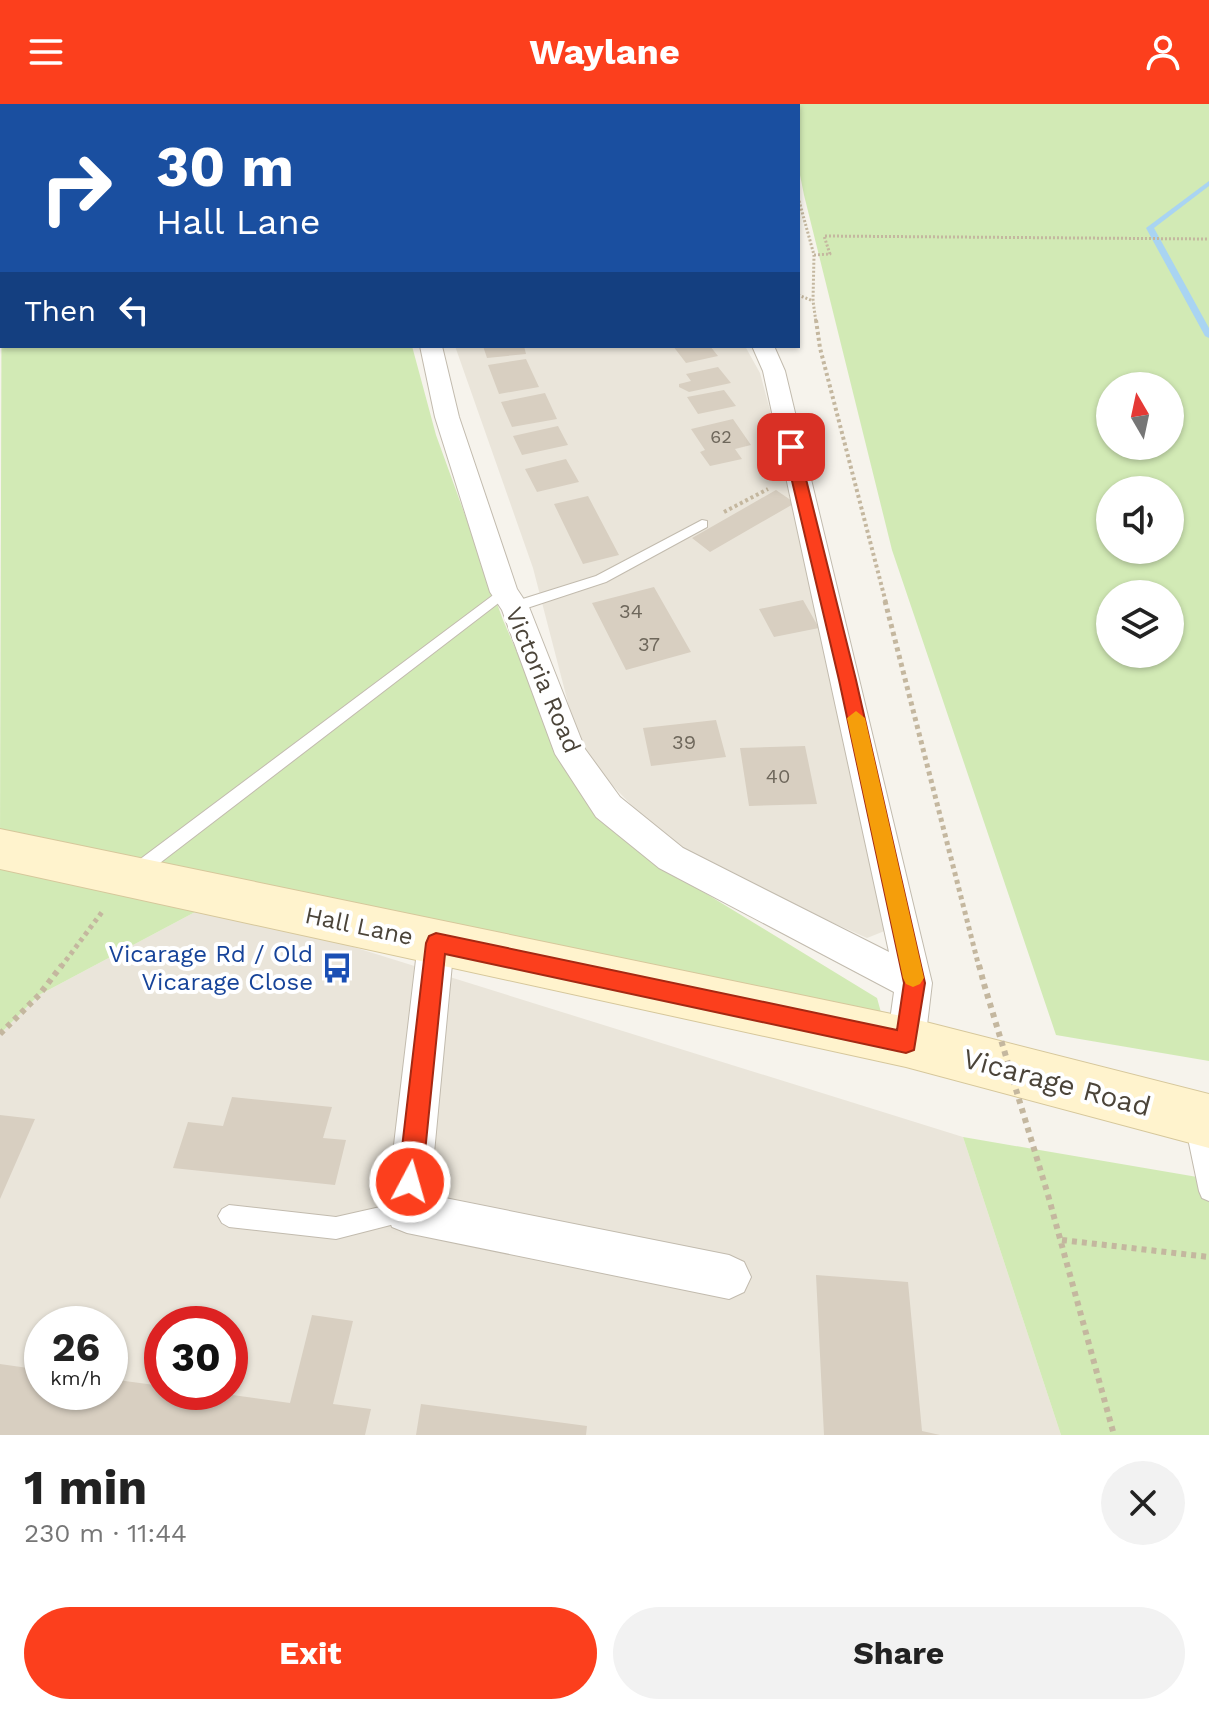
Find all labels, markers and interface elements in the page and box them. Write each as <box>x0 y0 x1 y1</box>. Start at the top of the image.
icon: menu <box>24 30 68 74</box>
icon: person <box>1141 30 1185 74</box>
text: Waylane <box>529 31 680 73</box>
text: 30 m <box>156 134 294 200</box>
icon: right <box>24 136 128 240</box>
text: Hall Lane <box>156 201 321 243</box>
icon: left <box>112 288 156 332</box>
text: Then <box>24 293 96 328</box>
north arrow <box>1096 372 1184 460</box>
map controls <box>1096 372 1184 668</box>
pin <box>757 413 825 481</box>
icon: arrive <box>769 425 813 469</box>
house number: 62 <box>710 426 732 447</box>
button: sound <box>1096 476 1184 564</box>
button: layers <box>1096 580 1184 668</box>
house number: 34 <box>619 599 643 623</box>
street label: Victoria Road <box>500 603 586 757</box>
house number: 37 <box>638 632 660 656</box>
house number: 39 <box>672 730 696 754</box>
house number: 40 <box>766 764 790 788</box>
street label: Hall Lane <box>302 901 416 951</box>
place label: Vicarage Rd / Old Vicarage Close <box>108 940 313 996</box>
bus stop icon: Vicarage Rd / Old Vicarage Close <box>320 951 354 985</box>
street label: Vicarage Road <box>959 1042 1154 1123</box>
position arrow <box>368 1140 452 1224</box>
speed limit sign: 30 <box>144 1306 248 1410</box>
text: 26 <box>52 1324 100 1371</box>
text: km/h <box>50 1366 102 1390</box>
text: 1 min <box>24 1459 147 1516</box>
button: close <box>1101 1461 1185 1545</box>
text: 230 m · 11:44 <box>24 1518 187 1548</box>
button: Exit <box>24 1607 597 1699</box>
button: Share <box>613 1607 1185 1699</box>

